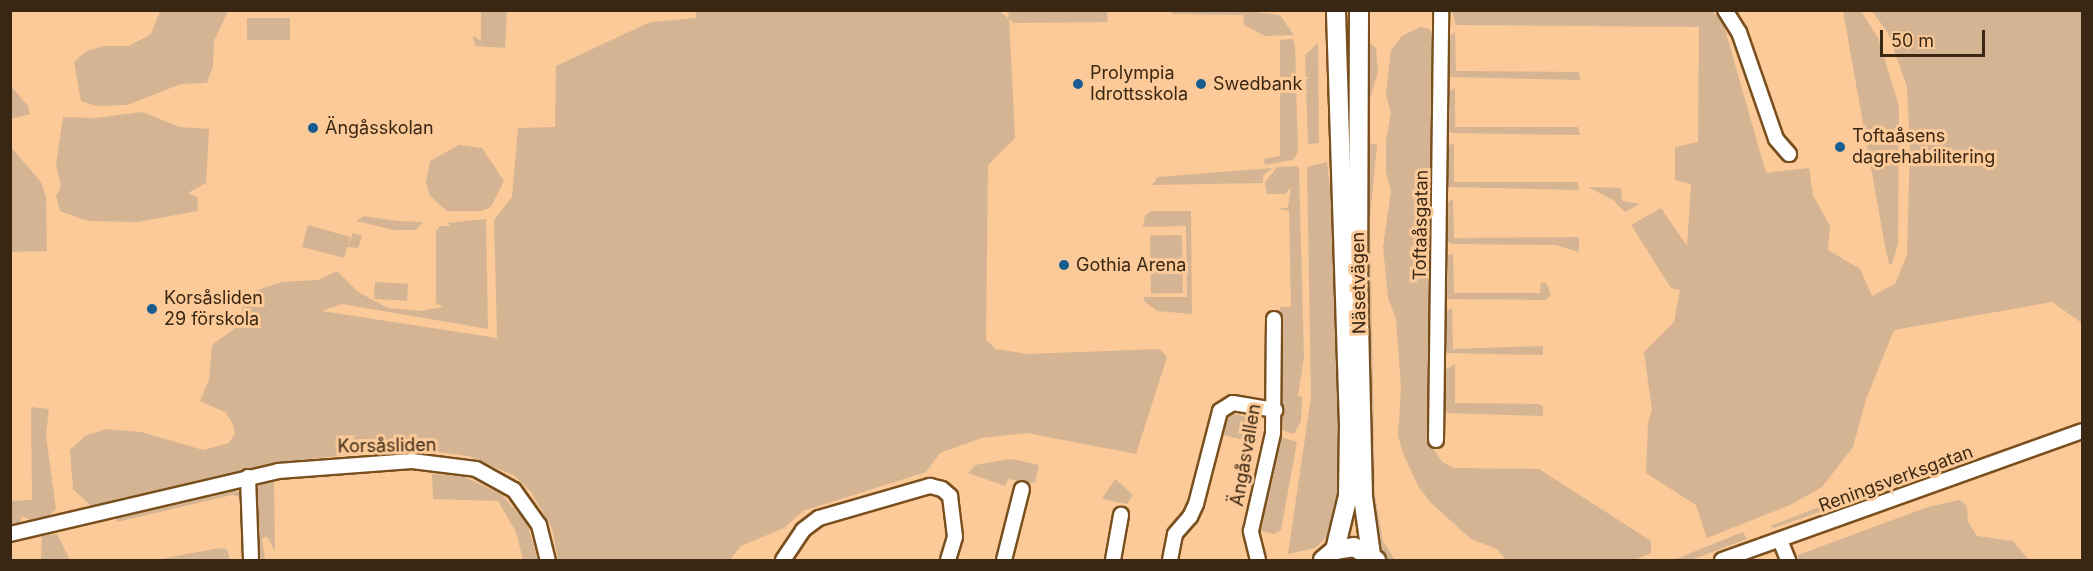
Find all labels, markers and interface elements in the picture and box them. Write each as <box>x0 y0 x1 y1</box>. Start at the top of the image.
scale bar <box>1883 18 1988 56</box>
text: 50 m <box>1891 30 1934 51</box>
place label: Prolympia Idrottsskola <box>1090 63 1188 106</box>
place label: Swedbank <box>1213 73 1302 95</box>
marker: Prolympia Idrottsskola <box>1071 77 1085 91</box>
marker: Swedbank <box>1194 77 1208 91</box>
place label: Ängåsskolan <box>325 117 434 139</box>
marker: Ängåsskolan <box>306 121 320 135</box>
place label: Toftaåsens dagrehabilitering <box>1852 126 1995 168</box>
marker: Toftaåsens dagrehabilitering <box>1833 140 1847 154</box>
street label: Toftaåsgatan <box>1409 170 1433 280</box>
street label: Näsetvägen <box>1347 232 1371 334</box>
place label: Gothia Arena <box>1076 254 1186 276</box>
marker: Gothia Arena <box>1057 258 1071 272</box>
place label: Korsåsliden 29 förskola <box>164 288 263 330</box>
marker: Korsåsliden 29 förskola <box>145 302 159 316</box>
street label: Ängåsvallen <box>1226 402 1266 508</box>
street label: Korsåsliden <box>337 434 437 458</box>
street label: Reningsverksgatan <box>1816 441 1976 517</box>

